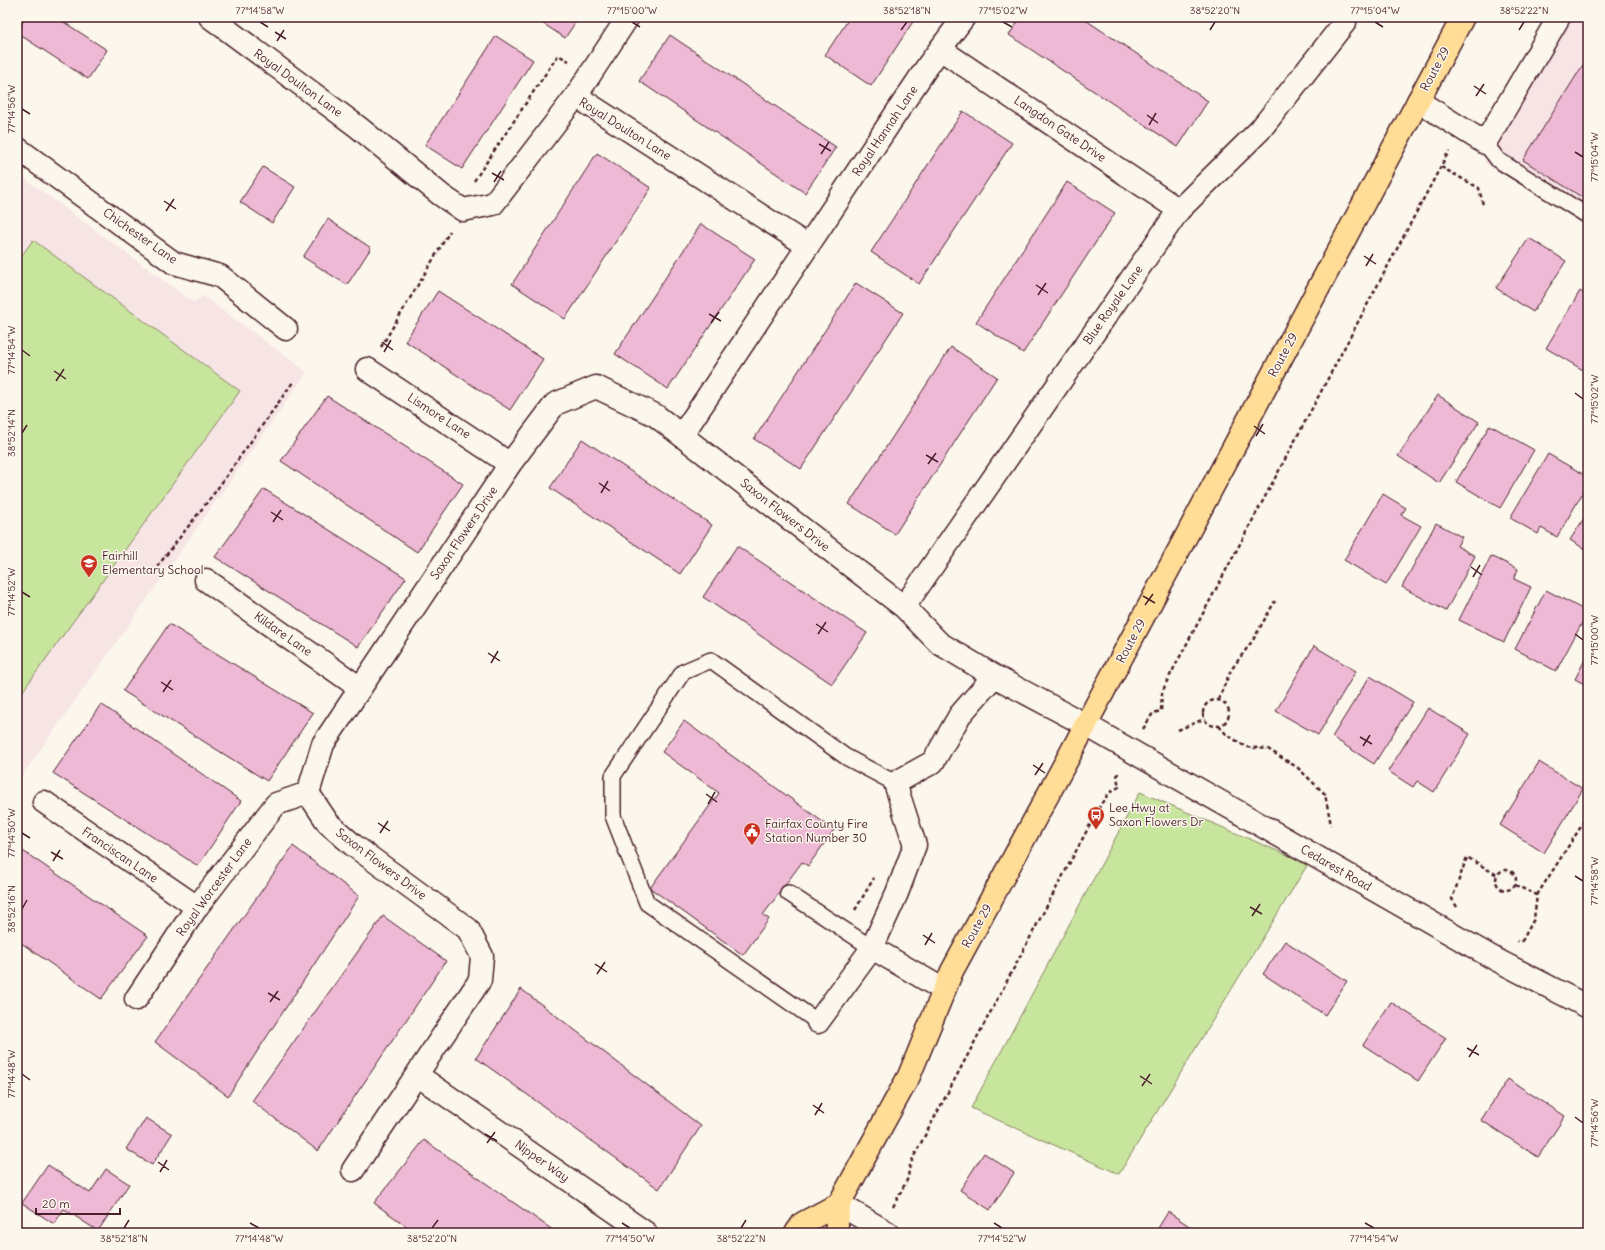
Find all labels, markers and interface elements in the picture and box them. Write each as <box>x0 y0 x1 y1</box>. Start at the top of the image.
text: 77°14'58"W <box>236 4 284 17</box>
text: 77°15'00"W <box>607 4 657 17</box>
text: 38°52'18"N <box>883 4 931 17</box>
text: 77°15'02"W <box>978 4 1028 17</box>
text: 38°52'20"N <box>1190 4 1240 17</box>
text: 77°15'04"W <box>1350 4 1400 17</box>
text: 38°52'22"N <box>1499 4 1549 17</box>
street label: Route 29 <box>1417 44 1452 93</box>
street label: Royal Doulton Lane <box>251 45 345 120</box>
street label: Royal Hannah Lane <box>849 83 920 179</box>
text: 77°14'56"W <box>5 85 18 133</box>
street label: Langdon Gate Drive <box>1011 92 1109 165</box>
street label: Royal Doulton Lane <box>576 94 674 163</box>
text: 77°15'04"W <box>1588 132 1601 182</box>
street label: Chichester Lane <box>100 204 180 267</box>
street label: Blue Royale Lane <box>1080 262 1146 347</box>
text: 77°14'54"W <box>5 326 18 374</box>
street label: Route 29 <box>1265 330 1300 379</box>
text: 77°15'02"W <box>1588 374 1601 424</box>
street label: Lismore Lane <box>405 390 474 442</box>
text: 38°52'14"N <box>5 409 18 457</box>
street label: Saxon Flowers Drive <box>738 475 833 554</box>
street label: Saxon Flowers Drive <box>427 483 500 582</box>
place label: Fairhill Elementary School <box>102 548 203 577</box>
school or university icon: Fairhill Elementary School <box>79 553 99 578</box>
text: 77°14'52"W <box>5 568 18 616</box>
street label: Kildare Lane <box>251 608 315 659</box>
text: 77°15'00"W <box>1588 615 1601 665</box>
street label: Route 29 <box>1113 616 1148 665</box>
place label: Lee Hwy at Saxon Flowers Dr <box>1109 800 1204 829</box>
bus stop icon: Lee Hwy at Saxon Flowers Dr <box>1086 805 1106 830</box>
text: 77°14'50"W <box>5 808 18 858</box>
place label: Fairfax County Fire Station Number 30 <box>765 816 868 845</box>
public building icon: Fairfax County Fire Station Number 30 <box>742 821 762 846</box>
street label: Franciscan Lane <box>79 824 161 886</box>
street label: Saxon Flowers Drive <box>333 825 430 903</box>
street label: Royal Worcester Lane <box>173 834 254 939</box>
street label: Cedarest Road <box>1298 841 1374 894</box>
text: 77°14'58"W <box>1588 857 1601 905</box>
text: 38°52'16"N <box>5 885 18 933</box>
street label: Route 29 <box>958 901 995 950</box>
text: 77°14'48"W <box>5 1050 18 1098</box>
text: 77°14'56"W <box>1588 1099 1601 1147</box>
street label: Nipper Way <box>512 1136 572 1185</box>
scale bar <box>36 1190 120 1216</box>
text: 20 m <box>42 1196 70 1211</box>
text: 38°52'18"N <box>100 1232 148 1245</box>
text: 77°14'48"W <box>235 1232 283 1245</box>
text: 38°52'20"N <box>407 1232 457 1245</box>
text: 77°14'50"W <box>605 1232 655 1245</box>
text: 38°52'22"N <box>716 1232 766 1245</box>
text: 77°14'52"W <box>978 1232 1026 1245</box>
text: 77°14'54"W <box>1350 1232 1398 1245</box>

